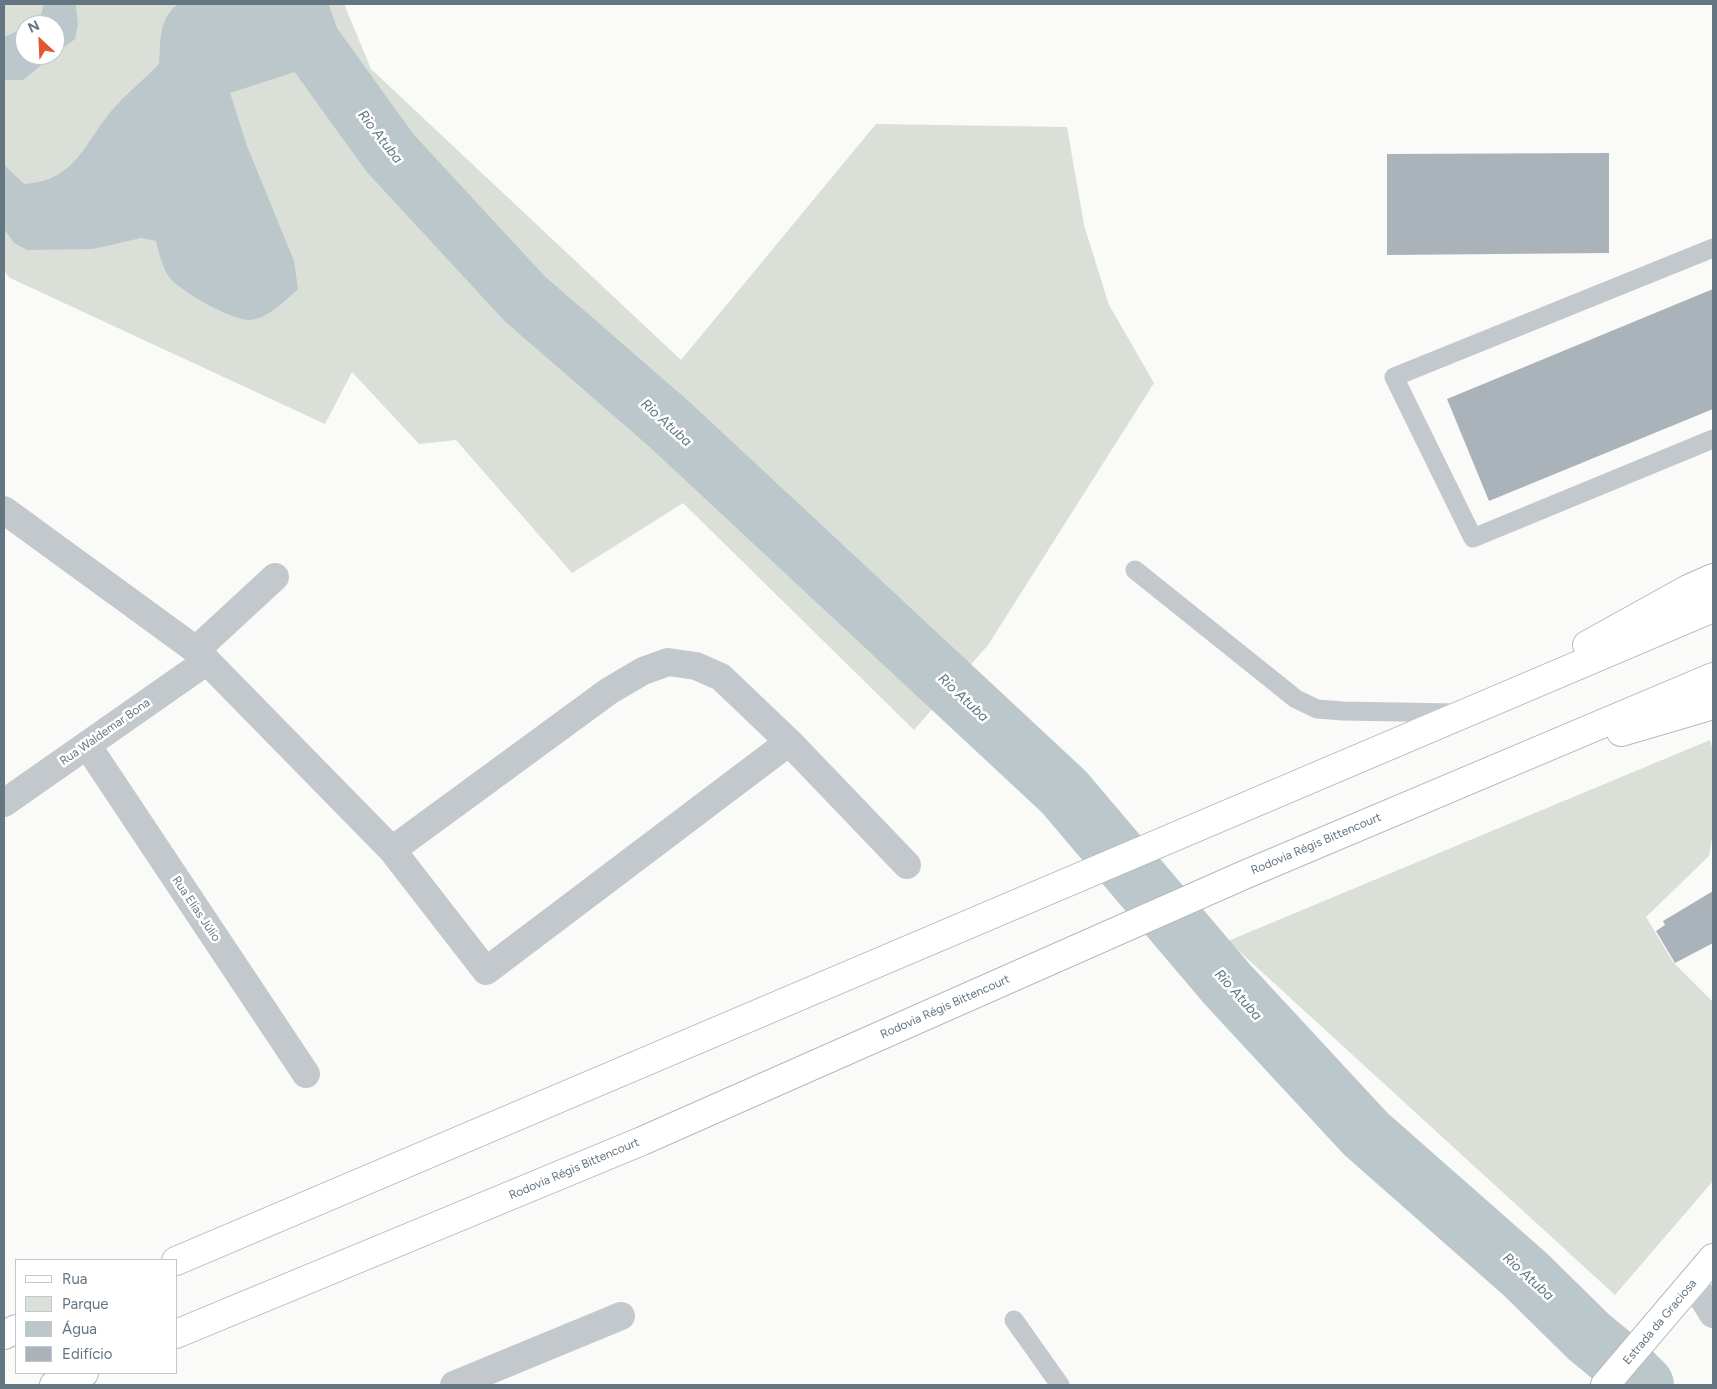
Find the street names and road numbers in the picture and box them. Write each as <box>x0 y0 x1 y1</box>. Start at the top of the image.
street label: Rua Waldemar Bona <box>57 695 153 769</box>
street label: Rodovia Régis Bittencourt <box>1249 810 1383 878</box>
street label: Rua Elias Júlio <box>169 874 223 944</box>
street label: Rodovia Régis Bittencourt <box>878 972 1012 1042</box>
street label: Rodovia Régis Bittencourt <box>507 1135 641 1203</box>
street label: Estrada da Graciosa <box>1620 1276 1700 1368</box>

